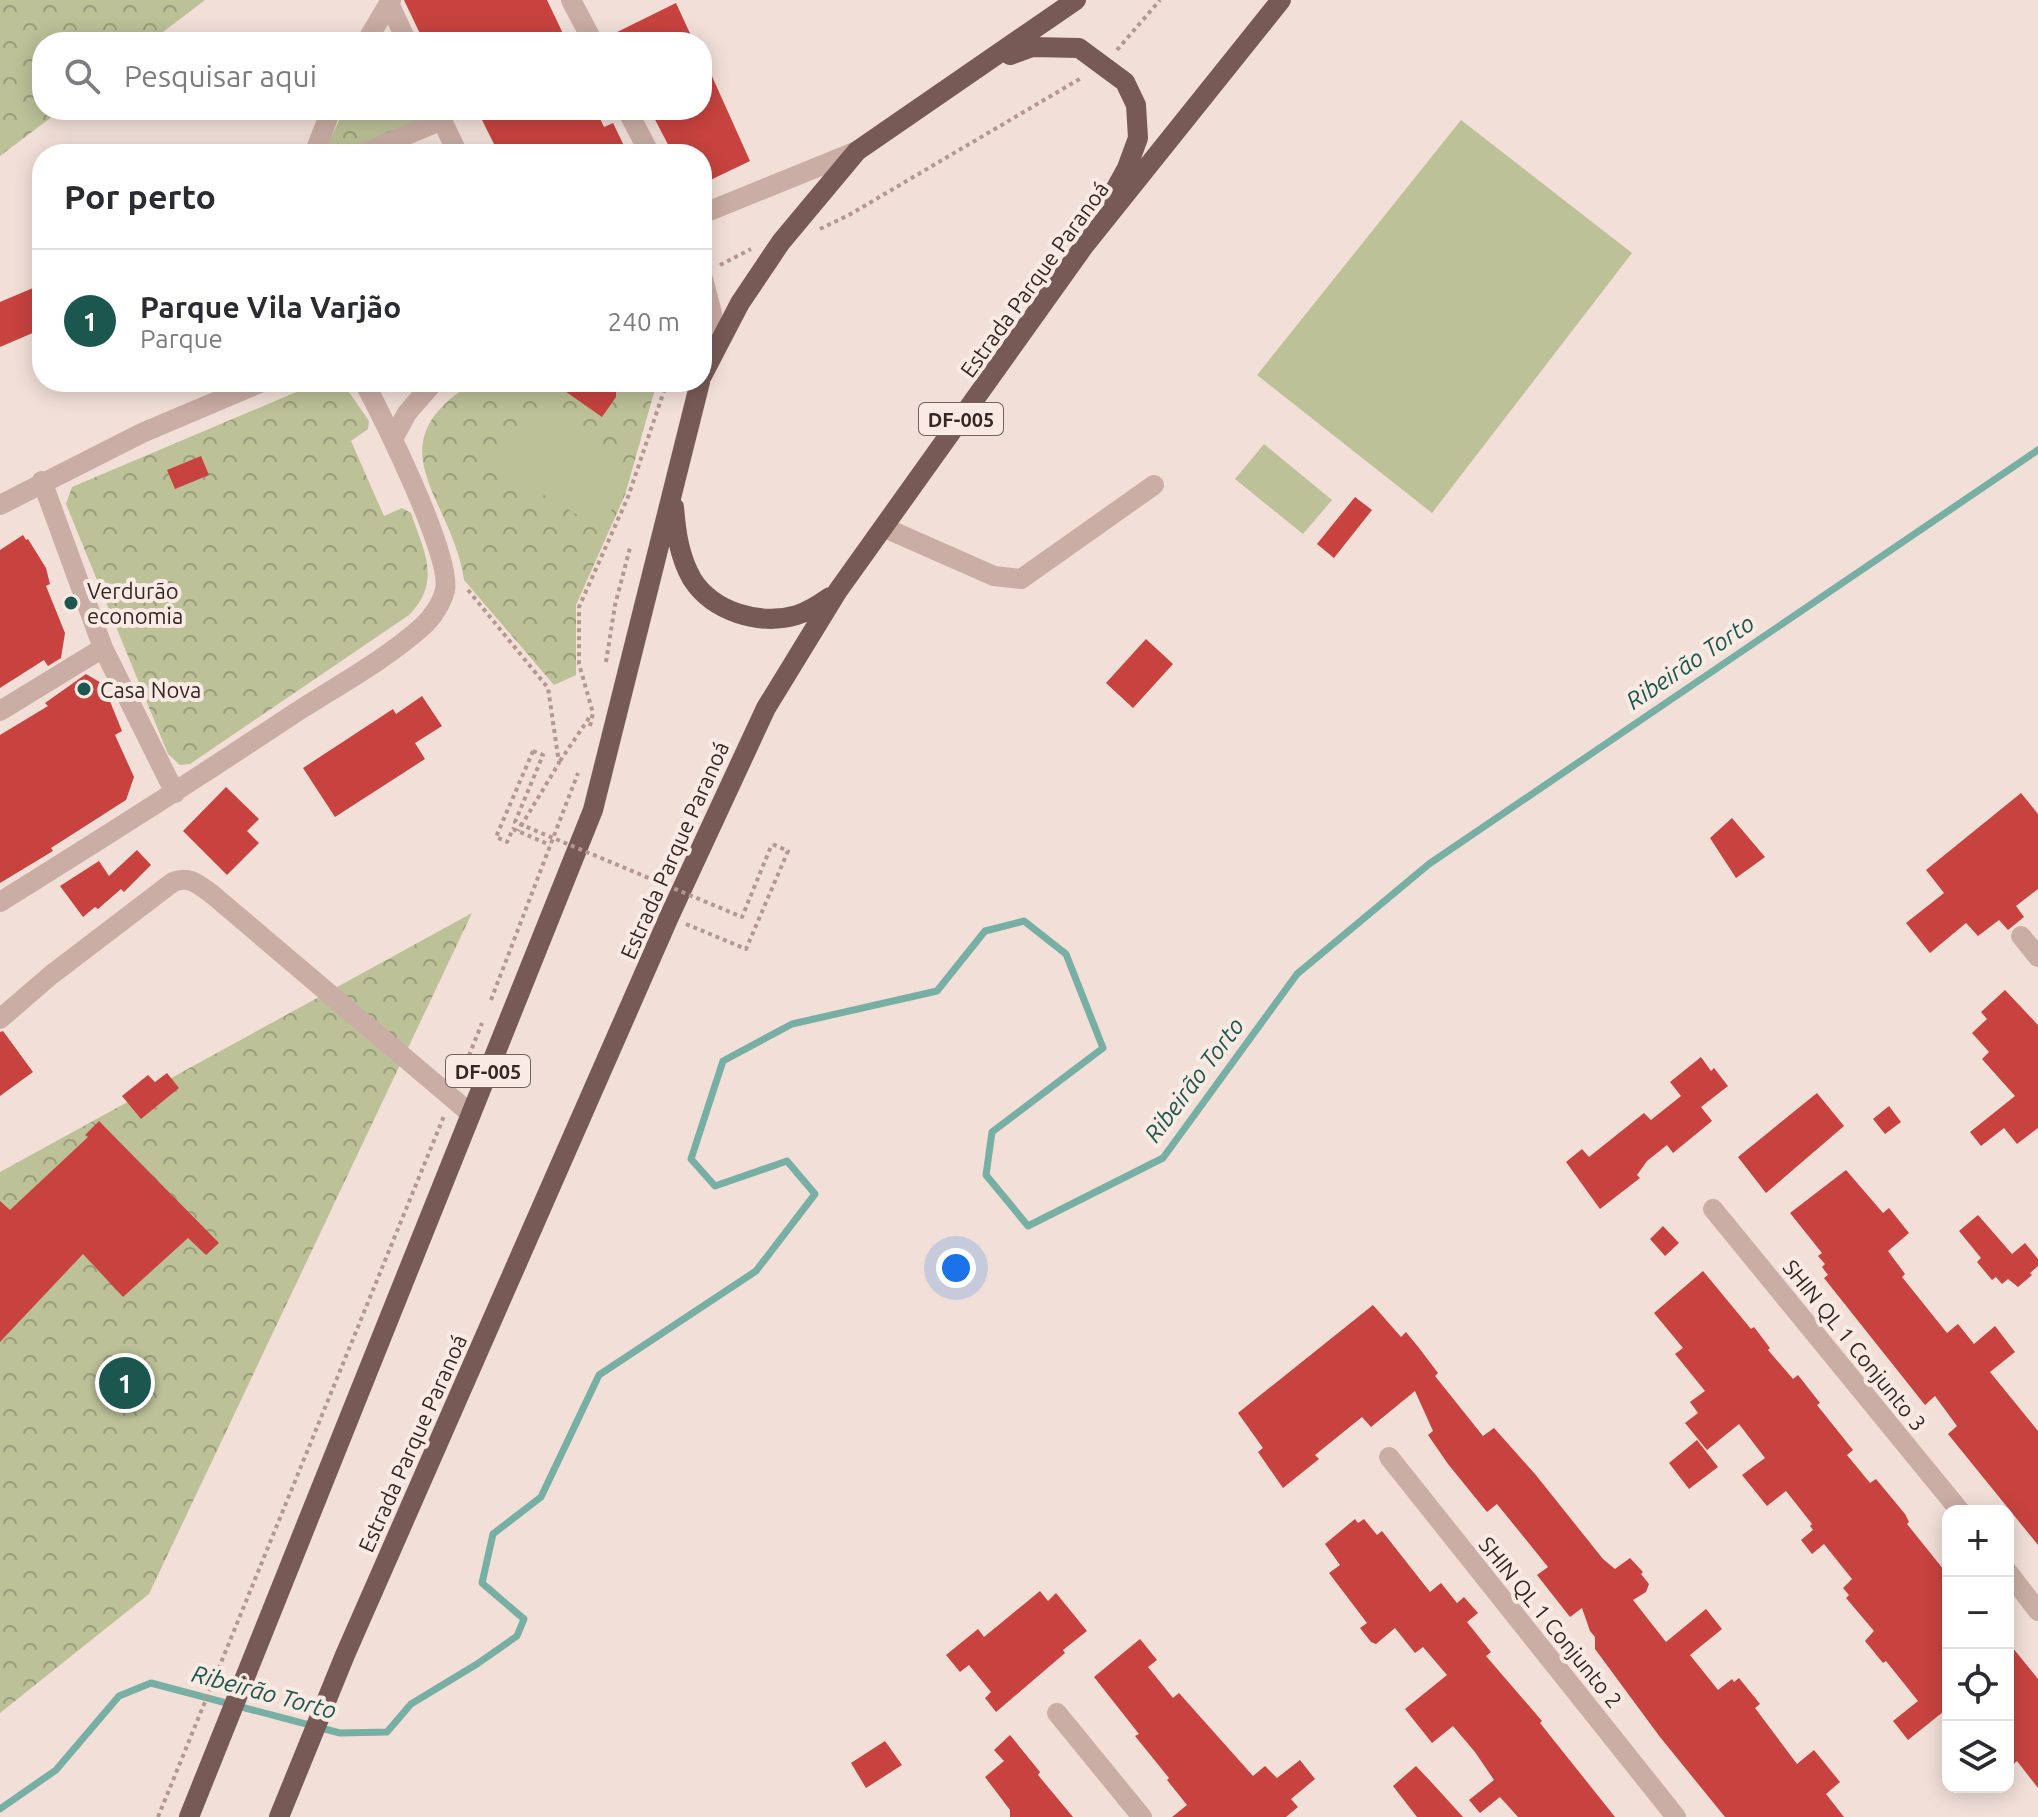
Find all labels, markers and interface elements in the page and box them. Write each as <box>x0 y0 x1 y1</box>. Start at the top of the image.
search box <box>32 32 712 120</box>
icon: search <box>60 54 104 98</box>
text: Pesquisar aqui <box>124 59 317 93</box>
text: Por perto <box>64 177 216 215</box>
street label: Estrada Parque Paranoá <box>955 177 1113 381</box>
text: Parque Vila Varjão <box>140 290 401 324</box>
text: 1 <box>83 307 97 336</box>
text: 240 m <box>608 307 680 336</box>
text: Parque <box>140 324 223 353</box>
road number: DF-005 <box>919 403 1003 435</box>
place label: Verdurão economia <box>87 578 183 628</box>
marker: Verdurão economia <box>62 594 80 612</box>
water label: Ribeirão Torto <box>1621 609 1759 715</box>
place label: Casa Nova <box>100 677 201 702</box>
marker: Casa Nova <box>75 680 93 698</box>
street label: Estrada Parque Paranoá <box>615 737 733 963</box>
water label: Ribeirão Torto <box>1139 1013 1249 1147</box>
road number: DF-005 <box>446 1055 530 1087</box>
your location <box>936 1248 976 1288</box>
street label: SHIN QL 1 Conjunto 3 <box>1778 1255 1932 1435</box>
street label: Estrada Parque Paranoá <box>353 1330 471 1556</box>
pin: 1 <box>99 1353 151 1413</box>
map controls <box>1942 1505 2014 1793</box>
button: + <box>1942 1505 2014 1577</box>
street label: SHIN QL 1 Conjunto 2 <box>1474 1532 1628 1712</box>
button: − <box>1942 1577 2014 1649</box>
button: locate <box>1942 1649 2014 1721</box>
water label: Ribeirão Torto <box>189 1660 339 1724</box>
button: layers <box>1942 1721 2014 1793</box>

